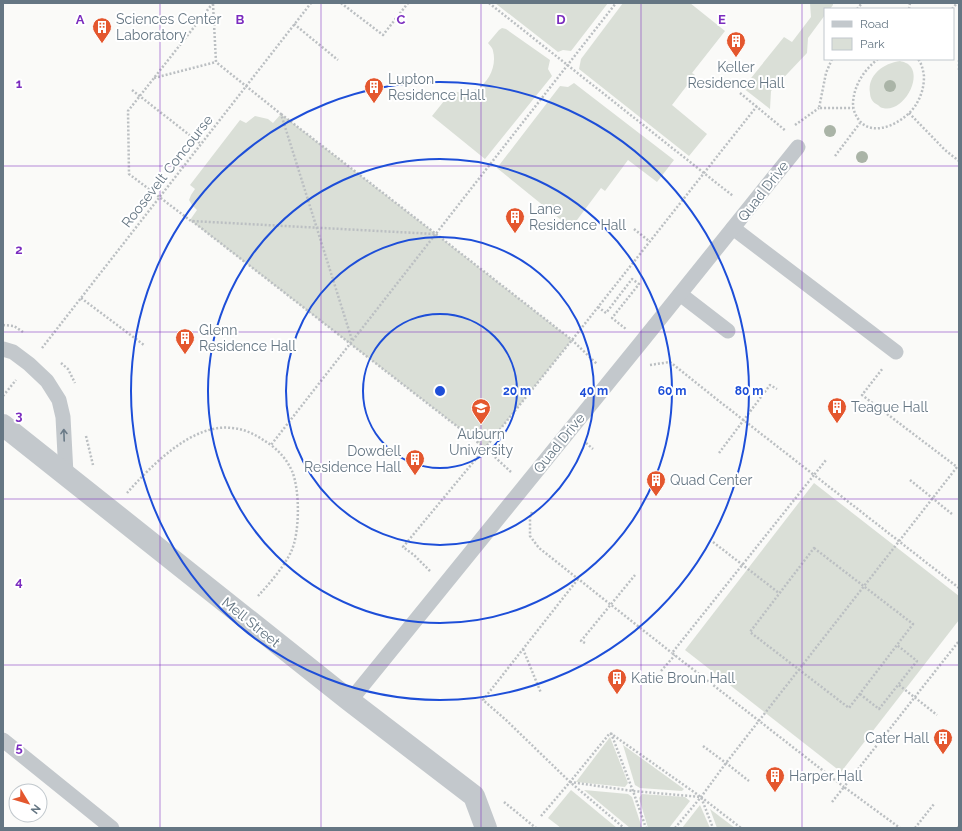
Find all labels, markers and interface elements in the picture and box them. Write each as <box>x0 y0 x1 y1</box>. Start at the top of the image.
legend <box>824 8 954 60</box>
place label: Sciences Center Laboratory <box>116 11 221 43</box>
text: A <box>76 12 85 27</box>
text: B <box>236 12 245 27</box>
text: C <box>397 12 406 27</box>
text: D <box>556 12 566 27</box>
text: E <box>718 12 726 27</box>
building icon: Sciences Center Laboratory <box>91 16 113 44</box>
text: Road <box>860 17 889 31</box>
building icon: Keller Residence Hall <box>725 30 747 58</box>
text: Park <box>860 37 885 51</box>
place label: Keller Residence Hall <box>688 59 785 91</box>
place label: Lupton Residence Hall <box>388 71 485 103</box>
text: 1 <box>16 76 23 91</box>
building icon: Lupton Residence Hall <box>363 76 385 104</box>
street label: Roosevelt Concourse <box>118 112 216 230</box>
street label: Quad Drive <box>734 158 792 224</box>
place label: Lane Residence Hall <box>529 201 626 233</box>
building icon: Lane Residence Hall <box>504 206 526 234</box>
text: 2 <box>15 242 23 257</box>
place label: Glenn Residence Hall <box>199 322 296 354</box>
building icon: Glenn Residence Hall <box>174 327 196 355</box>
centre of rings <box>433 384 447 398</box>
text: 20 m <box>503 384 531 398</box>
text: 40 m <box>580 384 608 398</box>
text: 60 m <box>658 384 686 398</box>
text: 80 m <box>735 384 763 398</box>
building icon: Teague Hall <box>826 396 848 424</box>
school or university icon: Auburn University <box>470 397 492 425</box>
place label: Teague Hall <box>851 399 928 415</box>
text: 3 <box>15 408 23 423</box>
street label: Quad Drive <box>530 410 588 476</box>
place label: Auburn University <box>449 426 513 458</box>
one-way arrow <box>60 429 68 442</box>
place label: Dowdell Residence Hall <box>304 443 401 475</box>
building icon: Dowdell Residence Hall <box>404 448 426 476</box>
building icon: Quad Center <box>645 469 667 497</box>
place label: Quad Center <box>670 472 752 488</box>
text: 4 <box>15 574 23 589</box>
street label: Mell Street <box>219 594 283 650</box>
building icon: Katie Broun Hall <box>606 667 628 695</box>
place label: Katie Broun Hall <box>631 670 735 686</box>
building icon: Cater Hall <box>932 727 954 755</box>
place label: Cater Hall <box>865 730 929 746</box>
text: 5 <box>15 740 23 755</box>
building icon: Harper Hall <box>764 765 786 793</box>
place label: Harper Hall <box>789 768 863 784</box>
north arrow <box>8 783 48 823</box>
text: N <box>28 802 43 816</box>

